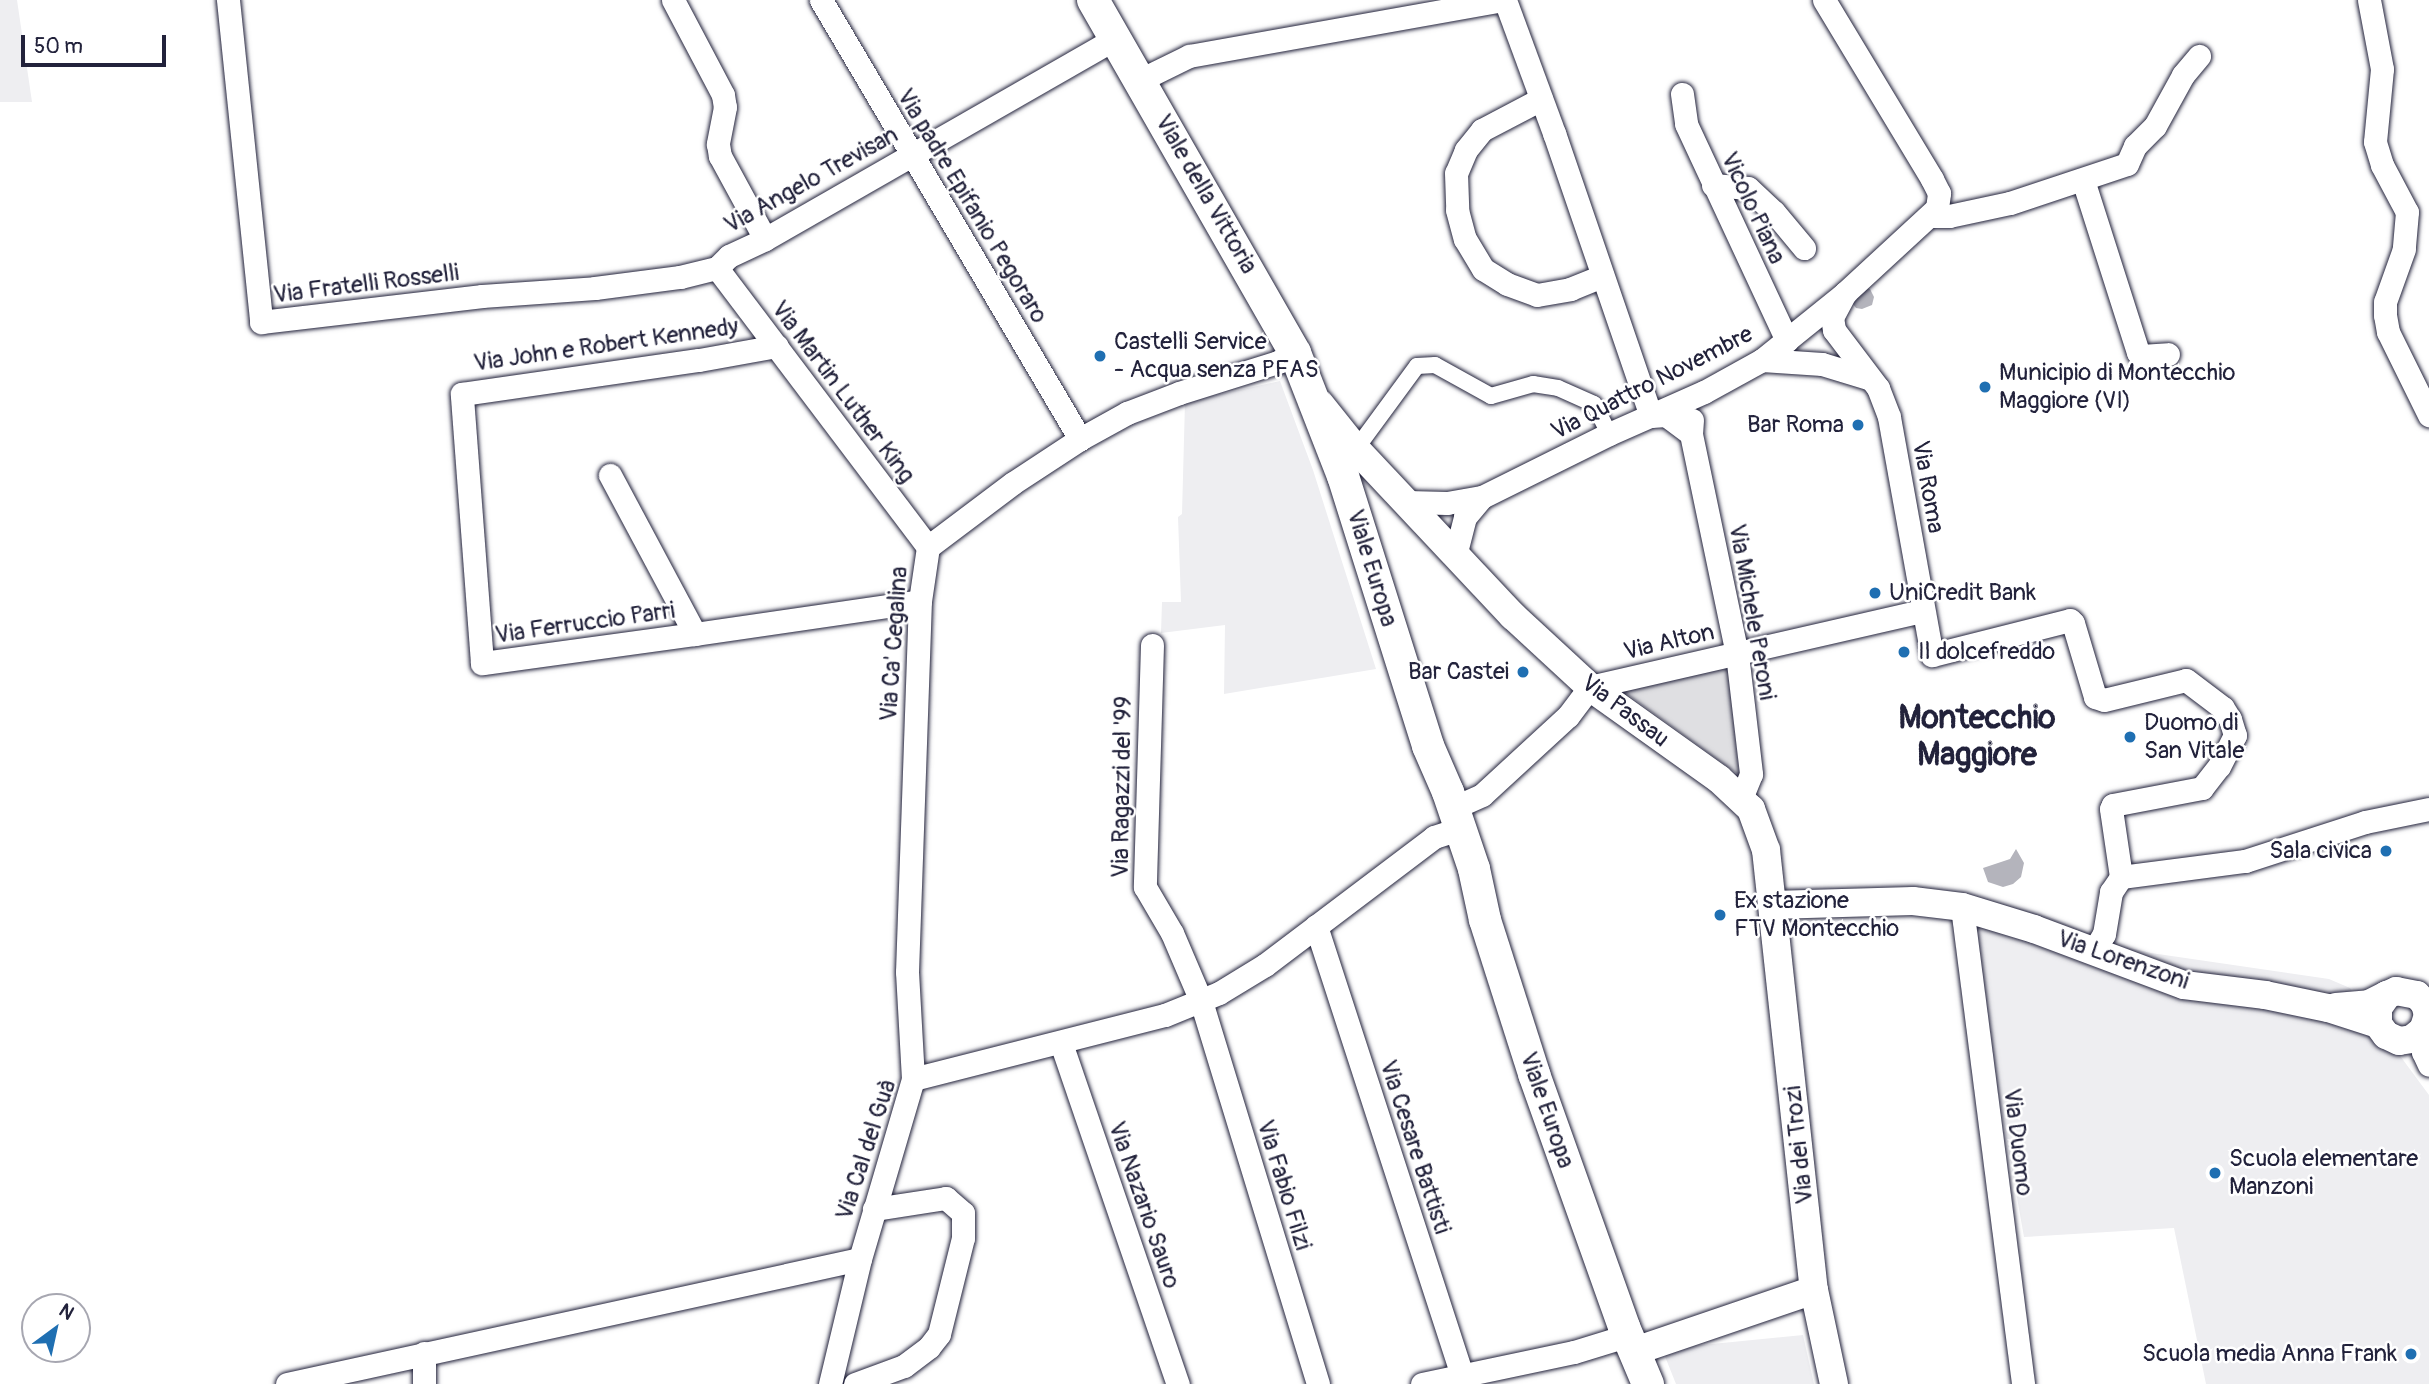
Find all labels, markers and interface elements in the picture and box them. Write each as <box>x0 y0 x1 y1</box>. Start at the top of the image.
scale bar <box>24 21 170 65</box>
text: 50 m <box>34 33 83 60</box>
street label: Via padre Epifanio Pegoraro <box>891 84 1053 328</box>
street label: Viale della Vittoria <box>1149 109 1263 279</box>
street label: Via Angelo Trevisan <box>719 120 903 240</box>
street label: Vicolo Piana <box>1715 147 1791 269</box>
street label: Via Fratelli Rosselli <box>272 258 460 310</box>
street label: Via Martin Luther King <box>765 295 921 489</box>
street label: Via John e Robert Kennedy <box>472 312 740 378</box>
street label: Via Quattro Novembre <box>1546 320 1758 446</box>
place label: Castelli Service - Acqua senza PFAS <box>1114 328 1319 384</box>
marker: Castelli Service - Acqua senza PFAS <box>1092 348 1108 364</box>
place label: Municipio di Montecchio Maggiore (VI) <box>1999 359 2235 415</box>
marker: Municipio di Montecchio Maggiore (VI) <box>1977 379 1993 395</box>
place label: Bar Roma <box>1747 411 1844 439</box>
marker: Bar Roma <box>1850 417 1866 433</box>
street label: Via Roma <box>1906 438 1950 536</box>
street label: Viale Europa <box>1341 506 1403 630</box>
street label: Via Michele Peroni <box>1722 522 1782 702</box>
street label: Via Ca' Cegalina <box>874 566 914 722</box>
place label: UniCredit Bank <box>1889 579 2036 607</box>
marker: UniCredit Bank <box>1867 585 1883 601</box>
street label: Via Ferruccio Parri <box>493 596 677 650</box>
street label: Via Alton <box>1621 618 1717 666</box>
place label: Il dolcefreddo <box>1918 638 2055 666</box>
marker: Il dolcefreddo <box>1896 644 1912 660</box>
place label: Bar Castei <box>1408 658 1509 686</box>
marker: Bar Castei <box>1515 664 1531 680</box>
street label: Via Passau <box>1575 669 1675 753</box>
street label: Via Ragazzi del '99 <box>1106 696 1138 878</box>
district label: Montecchio Maggiore <box>1898 700 2056 775</box>
place label: Duomo di San Vitale <box>2144 709 2244 765</box>
marker: Duomo di San Vitale <box>2122 729 2138 745</box>
place label: Sala civica <box>2269 837 2372 865</box>
marker: Sala civica <box>2378 843 2394 859</box>
place label: Ex stazione FTV Montecchio <box>1734 887 1899 943</box>
marker: Ex stazione FTV Montecchio <box>1712 907 1728 923</box>
street label: Via Lorenzoni <box>2053 924 2193 996</box>
street label: Viale Europa <box>1514 1048 1580 1172</box>
street label: Via Cesare Battisti <box>1373 1056 1457 1238</box>
street label: Via Cal del Guà <box>830 1076 902 1224</box>
street label: Via dei Trozi <box>1778 1084 1820 1206</box>
street label: Via Duomo <box>1997 1087 2039 1197</box>
street label: Via Fabio Filzi <box>1251 1116 1317 1254</box>
street label: Via Nazario Sauro <box>1102 1118 1186 1292</box>
place label: Scuola elementare Manzoni <box>2229 1145 2418 1201</box>
marker: Scuola elementare Manzoni <box>2207 1165 2223 1181</box>
north arrow <box>21 1293 91 1363</box>
text: N <box>54 1298 78 1326</box>
place label: Scuola media Anna Frank <box>2142 1340 2397 1368</box>
marker: Scuola media Anna Frank <box>2403 1346 2419 1362</box>

